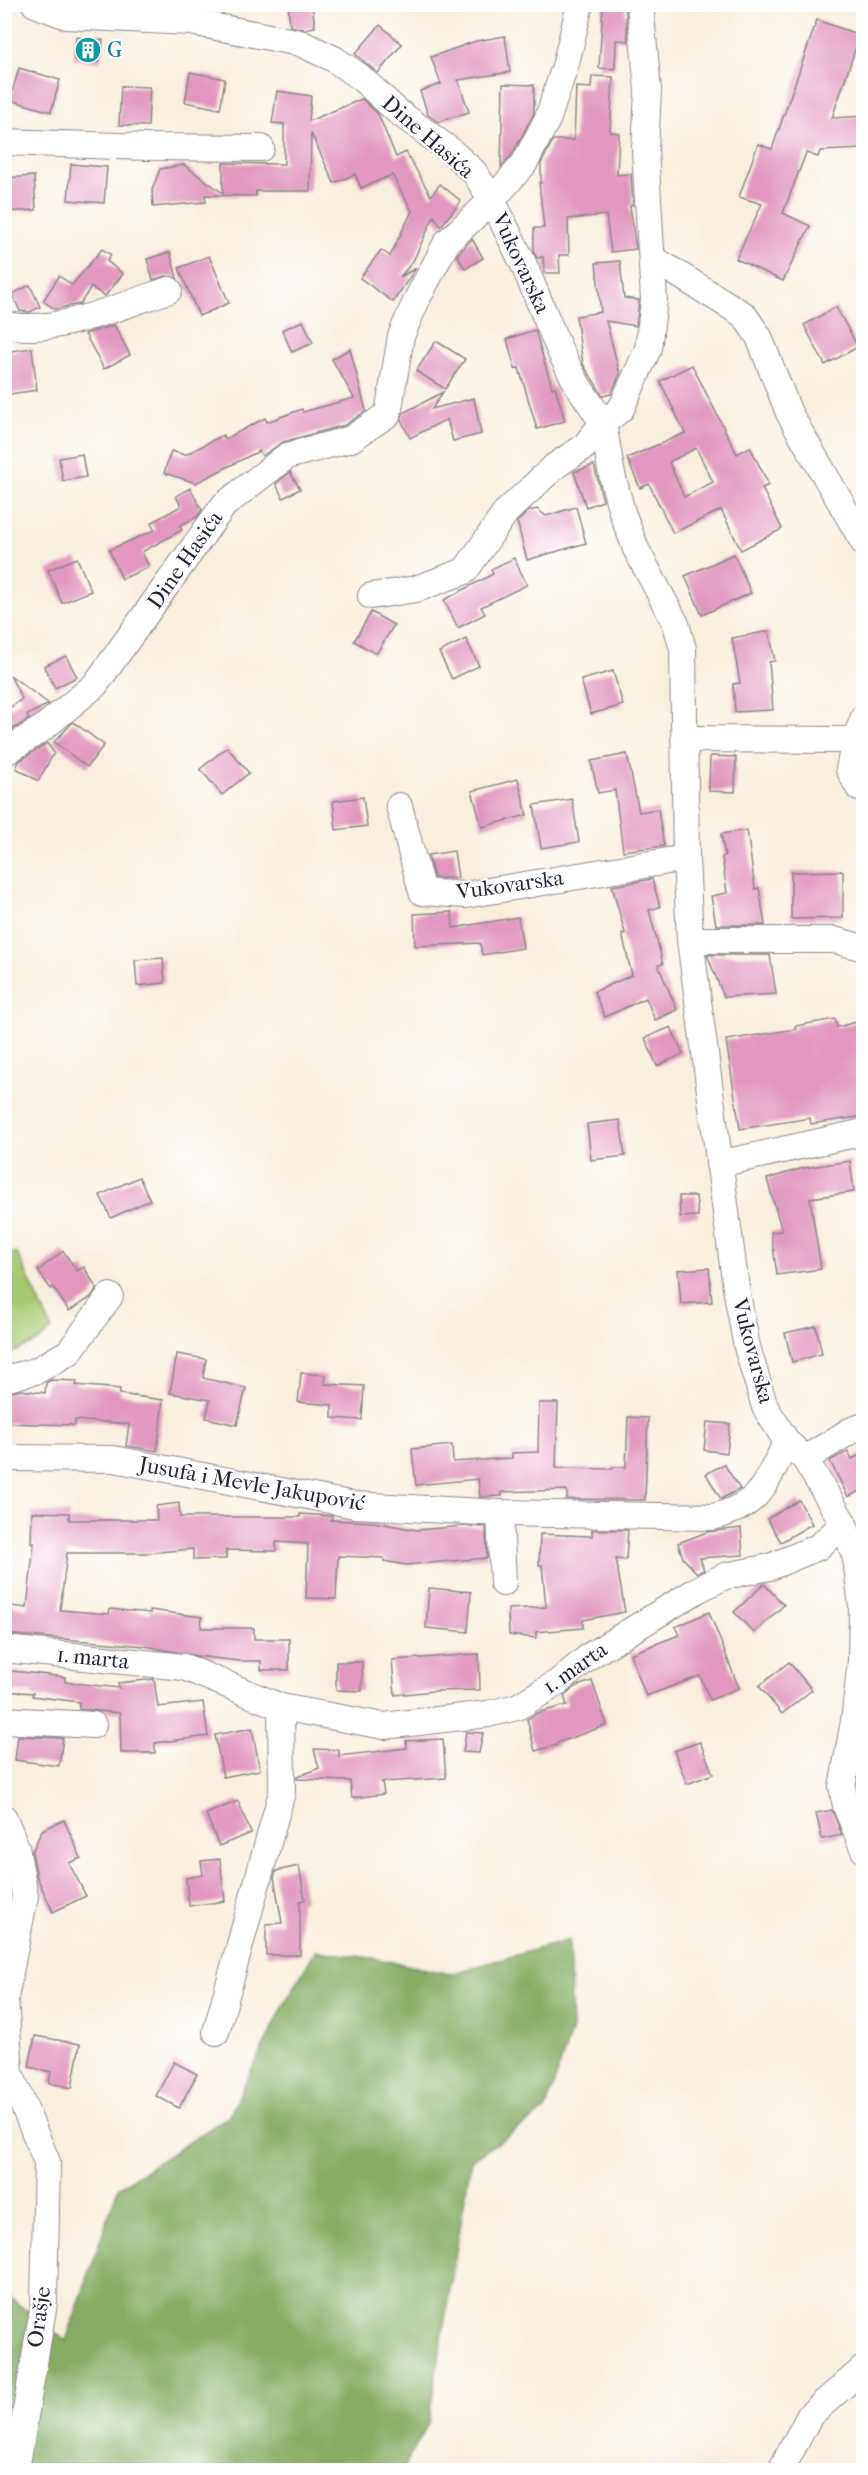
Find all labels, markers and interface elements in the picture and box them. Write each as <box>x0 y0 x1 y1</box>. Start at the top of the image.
building icon: G <box>73 35 103 65</box>
place label: G <box>107 37 123 63</box>
street label: Dine Hasića <box>377 90 480 185</box>
street label: Vukovarska <box>486 208 556 318</box>
street label: Dine Hasića <box>142 505 229 614</box>
street label: Vukovarska <box>454 865 566 906</box>
street label: Vukovarska <box>726 1295 780 1407</box>
street label: Jusufa i Mevle Jakupović <box>135 1451 367 1517</box>
street label: 1. marta <box>538 1636 613 1700</box>
street label: 1. marta <box>55 1641 131 1675</box>
street label: Orašje <box>22 2285 56 2349</box>

